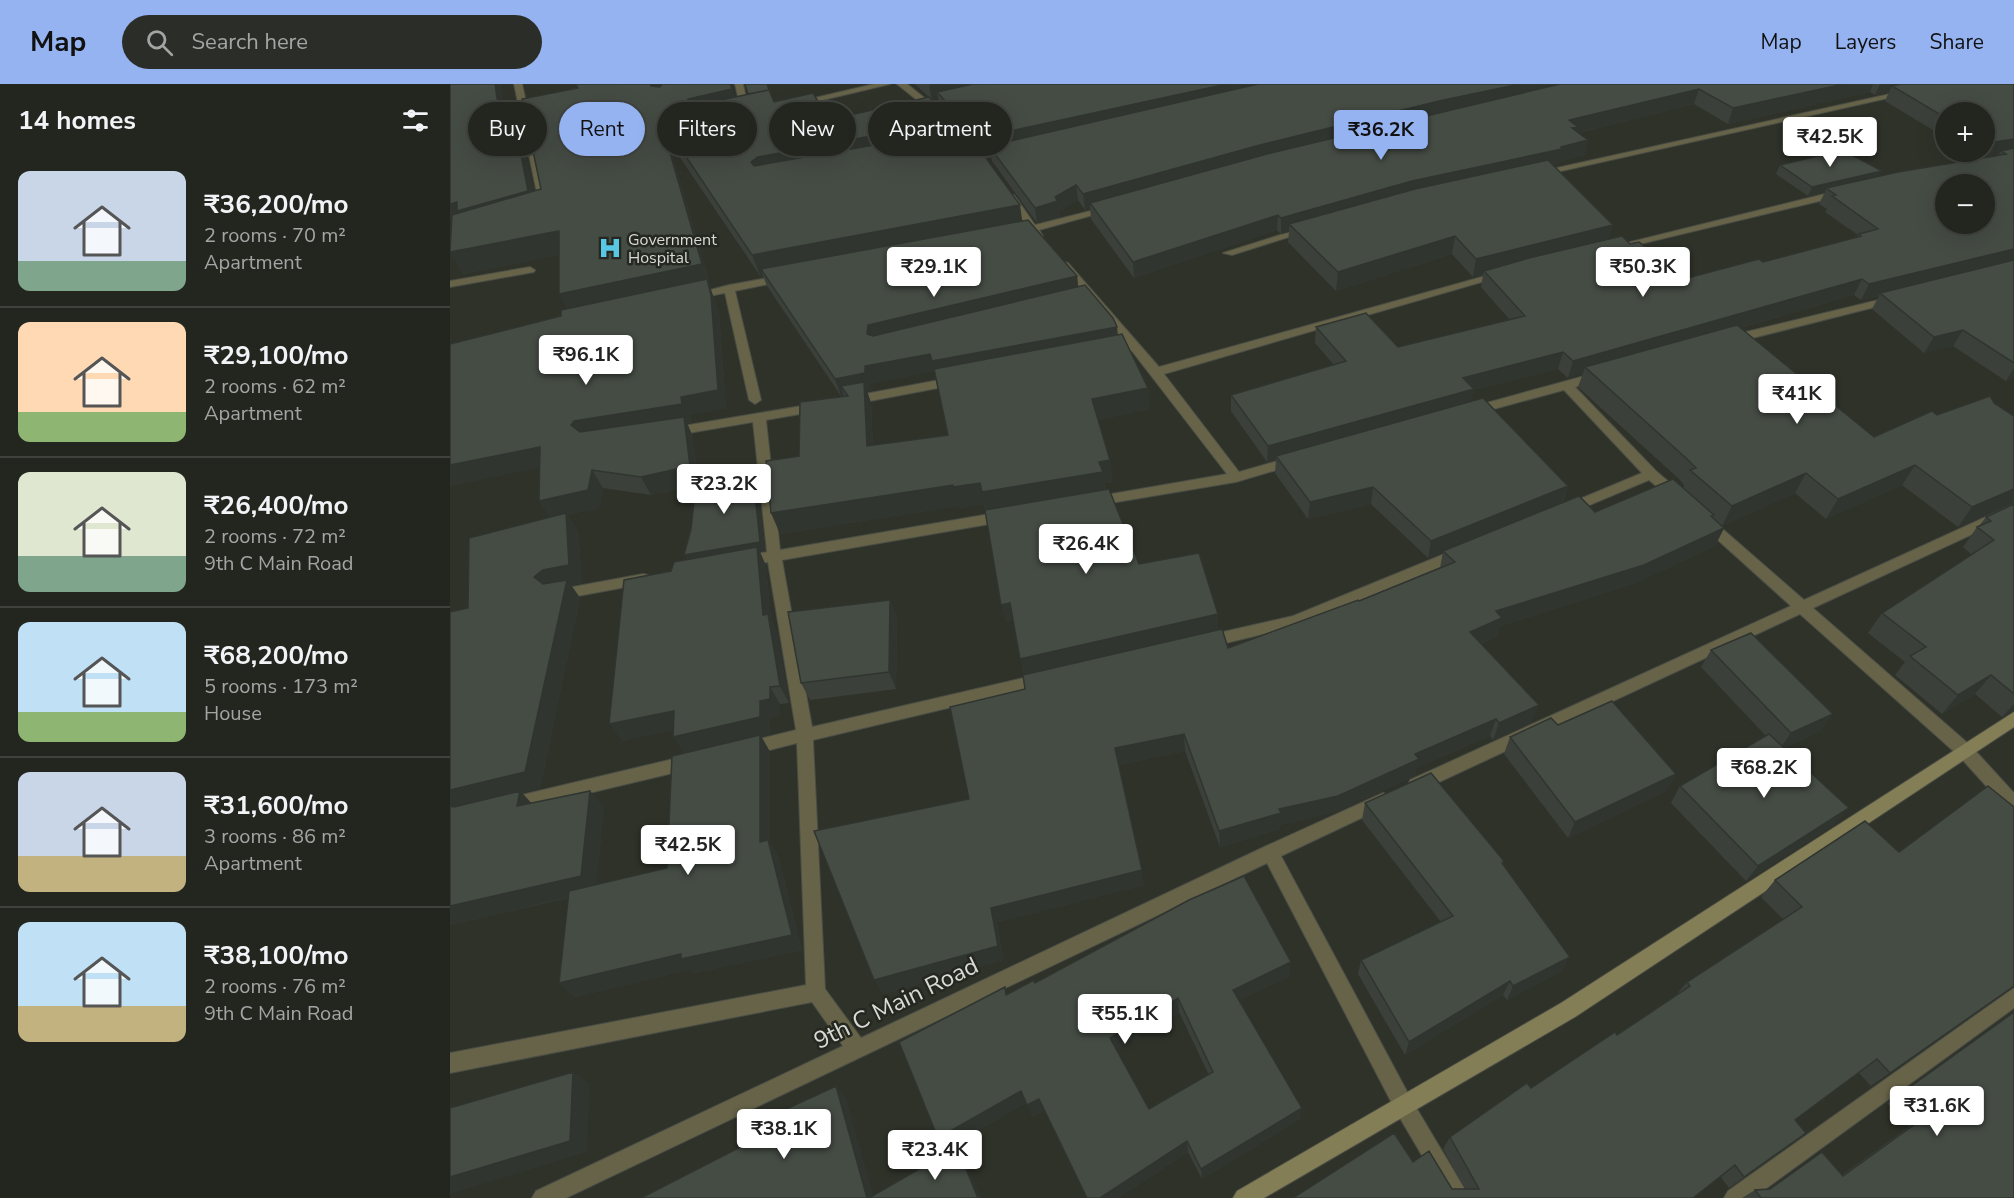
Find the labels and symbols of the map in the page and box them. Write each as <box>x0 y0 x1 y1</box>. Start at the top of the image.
pin: ₹36.2K <box>1332 110 1430 161</box>
pin: ₹42.5K <box>1781 117 1879 168</box>
place label: Government Hospital <box>628 229 717 269</box>
hospital icon: Government Hospital <box>597 235 623 261</box>
pin: ₹29.1K <box>885 247 983 298</box>
pin: ₹50.3K <box>1594 247 1692 298</box>
pin: ₹96.1K <box>537 335 635 386</box>
pin: ₹41K <box>1761 374 1833 425</box>
pin: ₹23.2K <box>675 464 773 515</box>
pin: ₹26.4K <box>1037 524 1135 575</box>
pin: ₹68.2K <box>1715 748 1813 799</box>
pin: ₹42.5K <box>639 825 737 876</box>
street label: 9th C Main Road <box>808 949 984 1057</box>
pin: ₹55.1K <box>1076 994 1174 1045</box>
pin: ₹31.6K <box>1888 1086 1986 1137</box>
pin: ₹38.1K <box>735 1109 833 1160</box>
pin: ₹23.4K <box>886 1130 984 1181</box>

